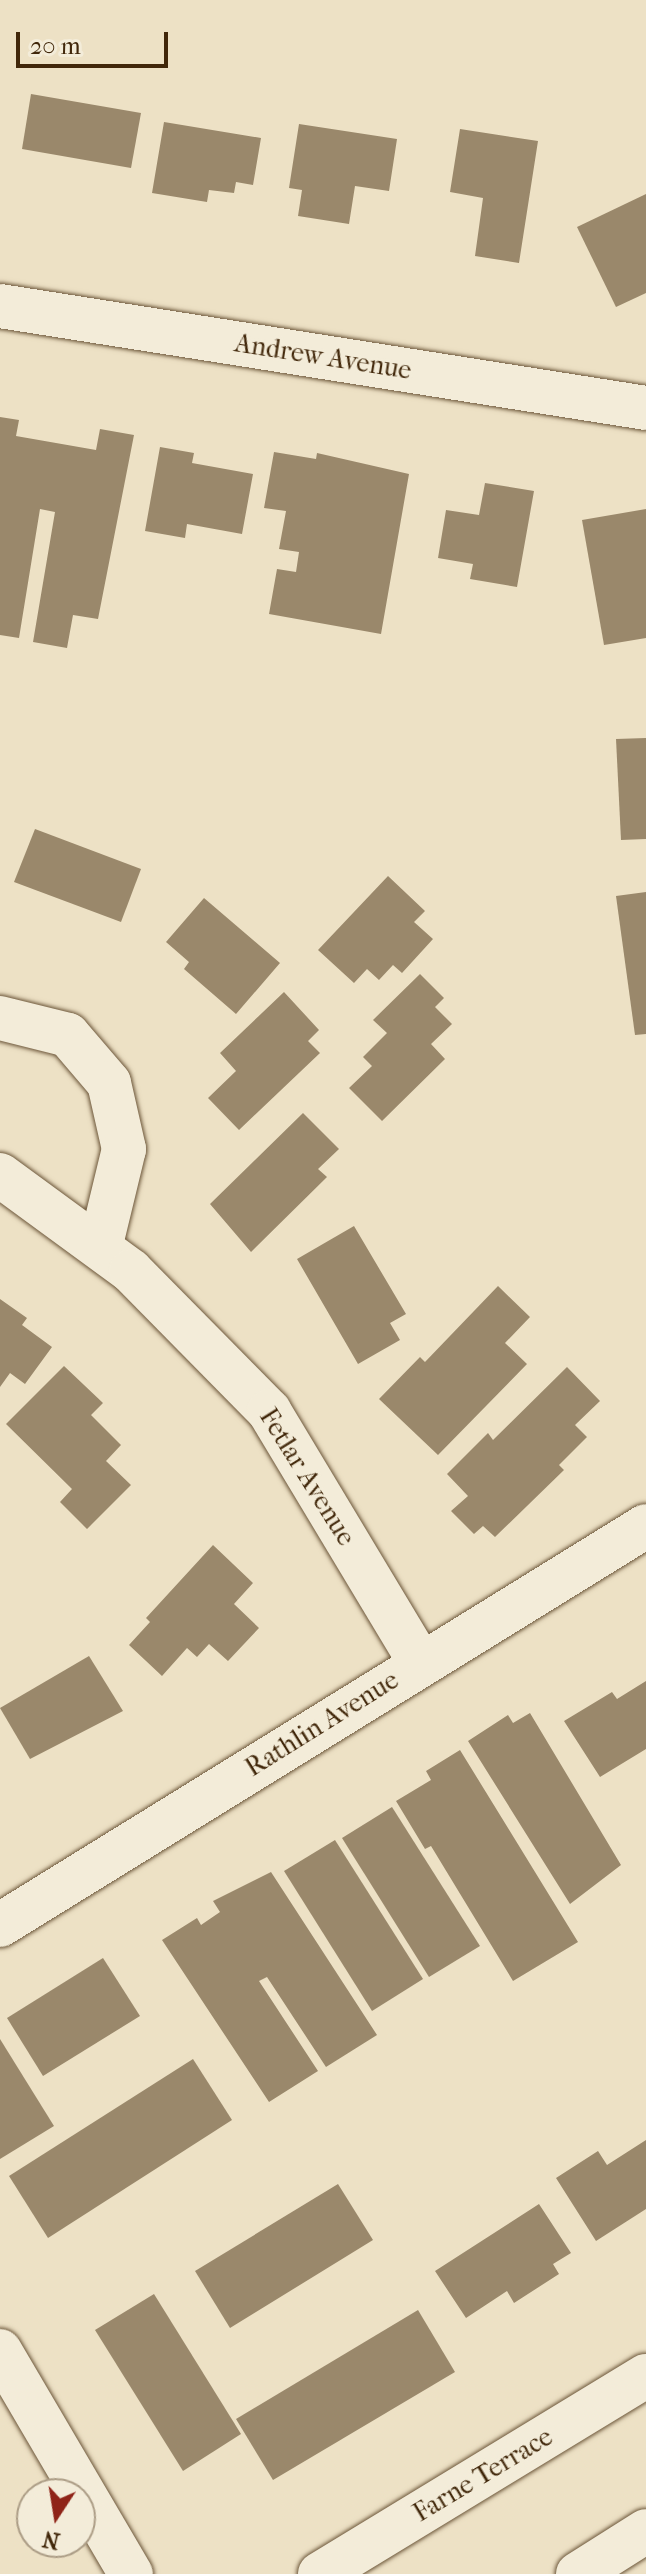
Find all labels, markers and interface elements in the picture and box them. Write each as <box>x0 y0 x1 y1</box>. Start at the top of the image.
scale bar <box>20 16 172 66</box>
text: 20 m <box>30 32 81 60</box>
street label: Andrew Avenue <box>232 328 414 386</box>
street label: Fetlar Avenue <box>253 1403 361 1551</box>
street label: Rathlin Avenue <box>240 1664 404 1784</box>
street label: Farne Terrace <box>408 2421 558 2529</box>
north arrow <box>16 2478 96 2558</box>
text: N <box>41 2525 62 2554</box>

